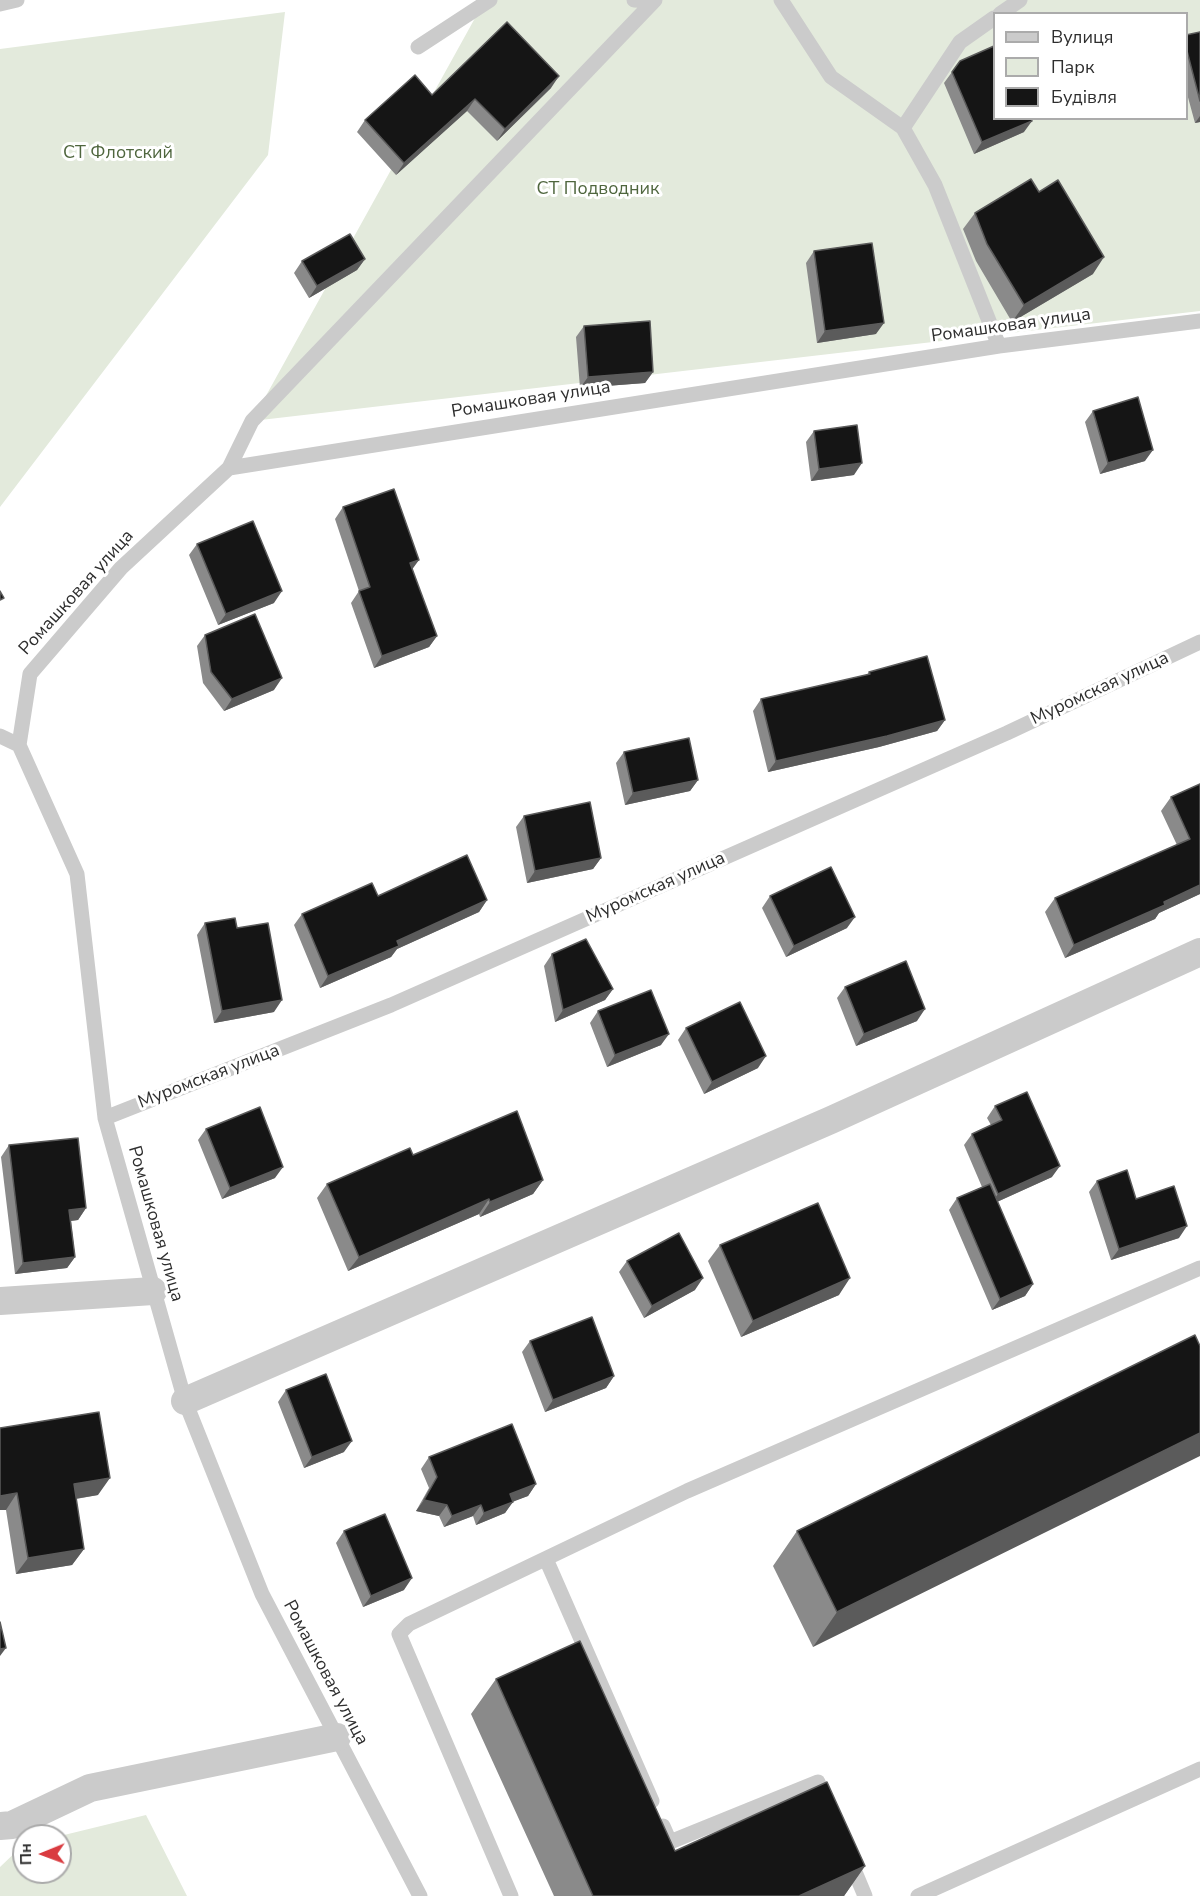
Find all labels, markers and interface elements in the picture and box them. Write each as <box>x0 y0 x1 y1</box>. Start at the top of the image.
legend <box>993 12 1188 120</box>
text: Вулиця <box>1051 25 1113 49</box>
text: Парк <box>1051 55 1094 79</box>
text: Будівля <box>1051 85 1117 109</box>
park label: СТ Флотский <box>63 143 173 165</box>
park label: СТ Подводник <box>536 179 660 201</box>
street label: Ромашковая улица <box>930 304 1092 348</box>
street label: Ромашковая улица <box>450 377 612 423</box>
street label: Ромашковая улица <box>15 526 139 660</box>
street label: Муромская улица <box>1028 648 1172 730</box>
street label: Муромская улица <box>583 848 729 928</box>
street label: Муромская улица <box>135 1040 283 1114</box>
street label: Ромашковая улица <box>122 1144 188 1304</box>
street label: Ромашковая улица <box>278 1597 372 1749</box>
north arrow <box>12 1824 72 1884</box>
text: Пн <box>15 1843 37 1865</box>

